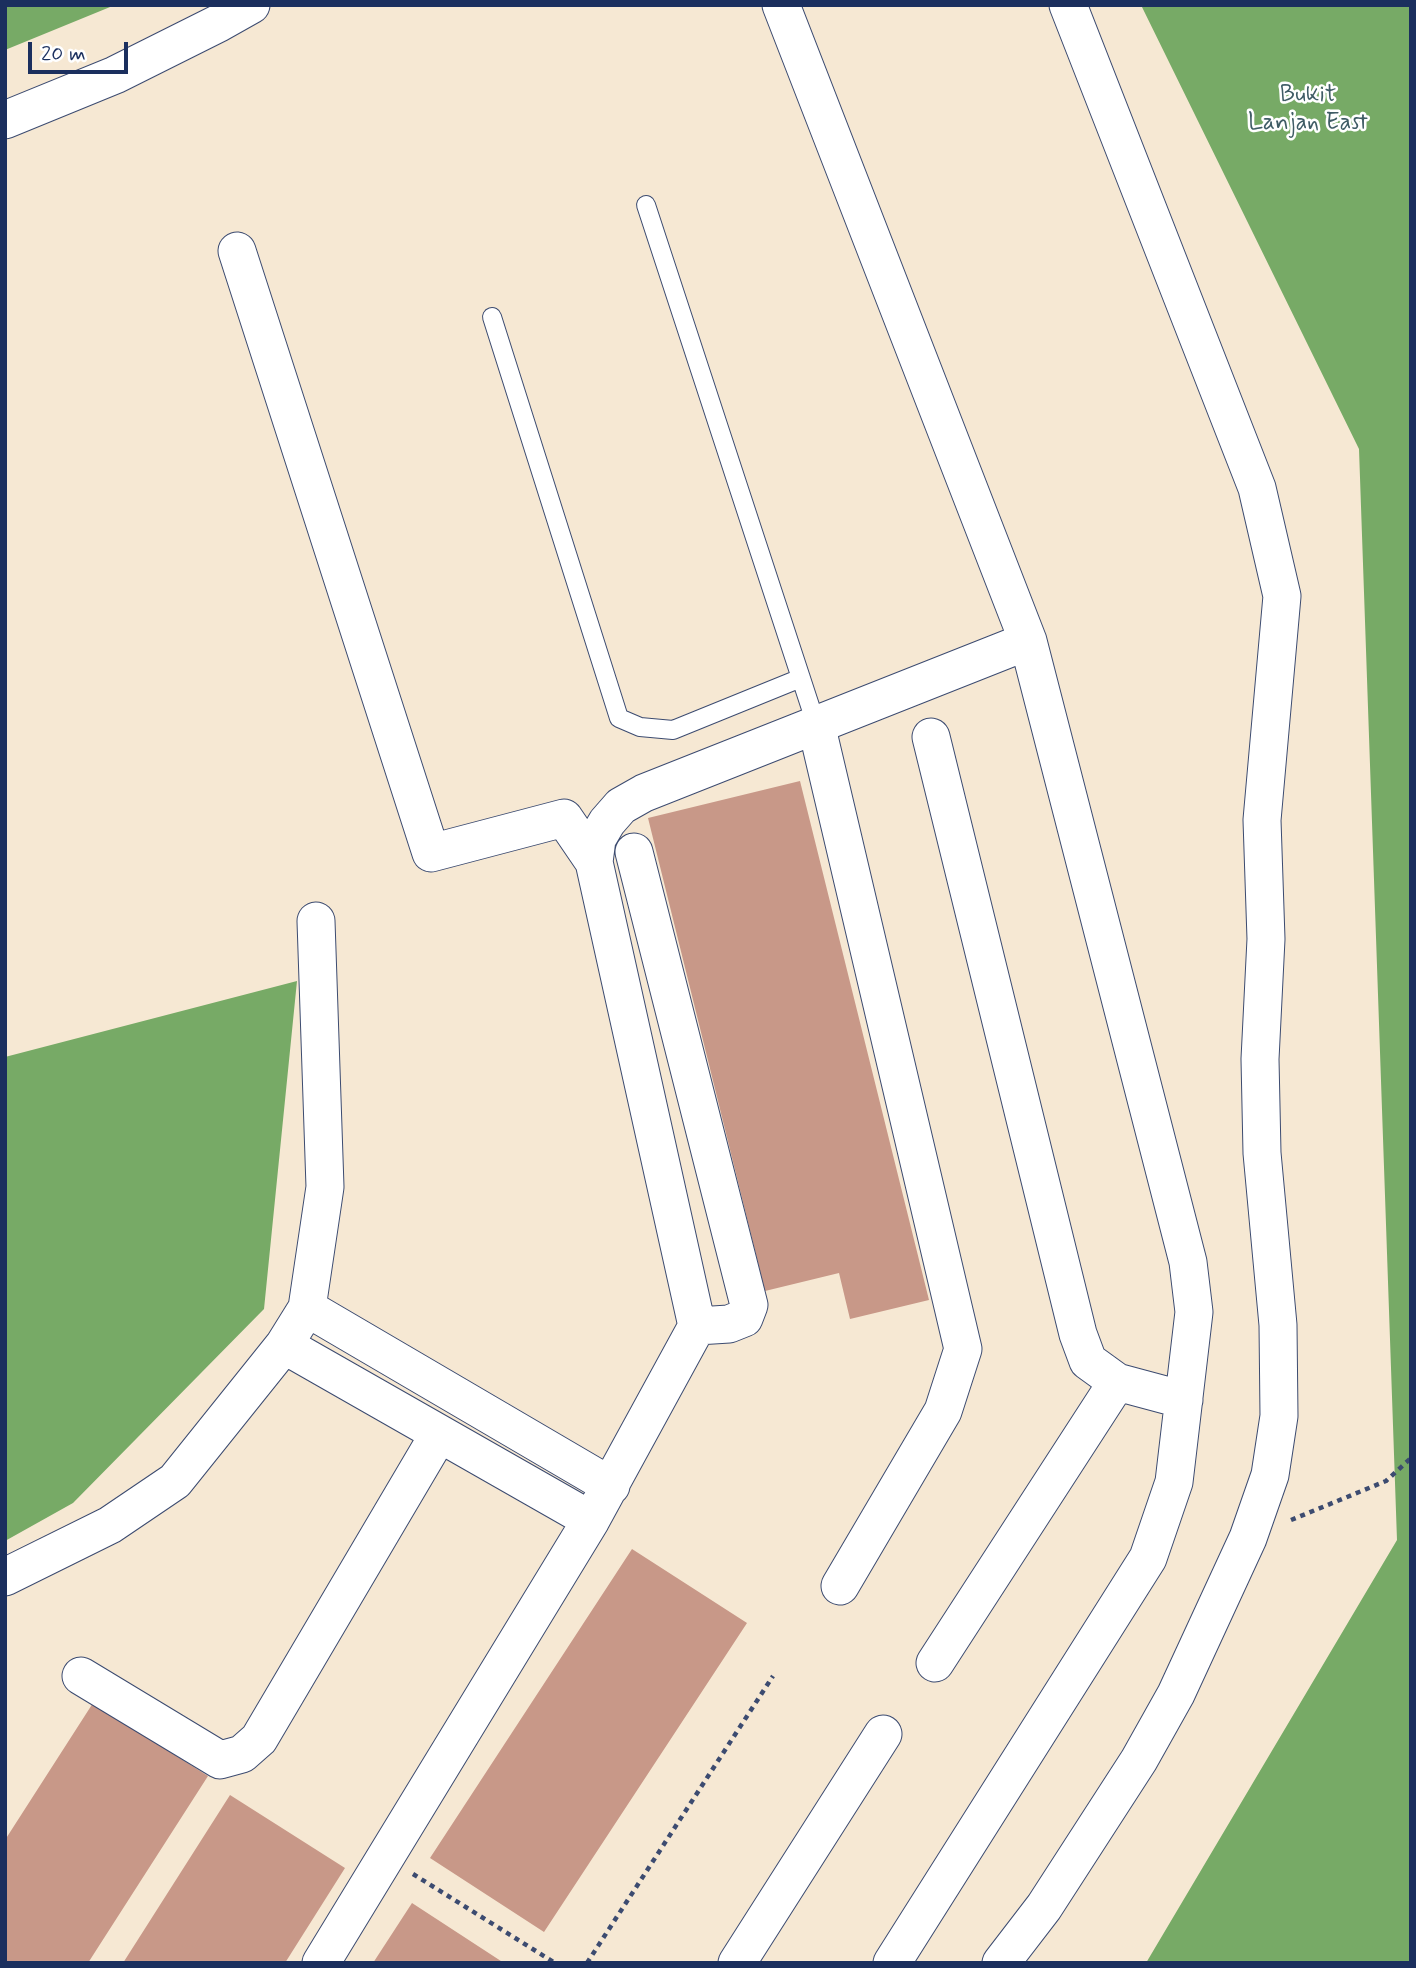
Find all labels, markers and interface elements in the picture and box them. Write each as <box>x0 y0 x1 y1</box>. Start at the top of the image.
scale bar <box>32 28 131 72</box>
text: 20 m <box>41 40 86 68</box>
park label: Bukit Lanjan East <box>1248 82 1368 138</box>

